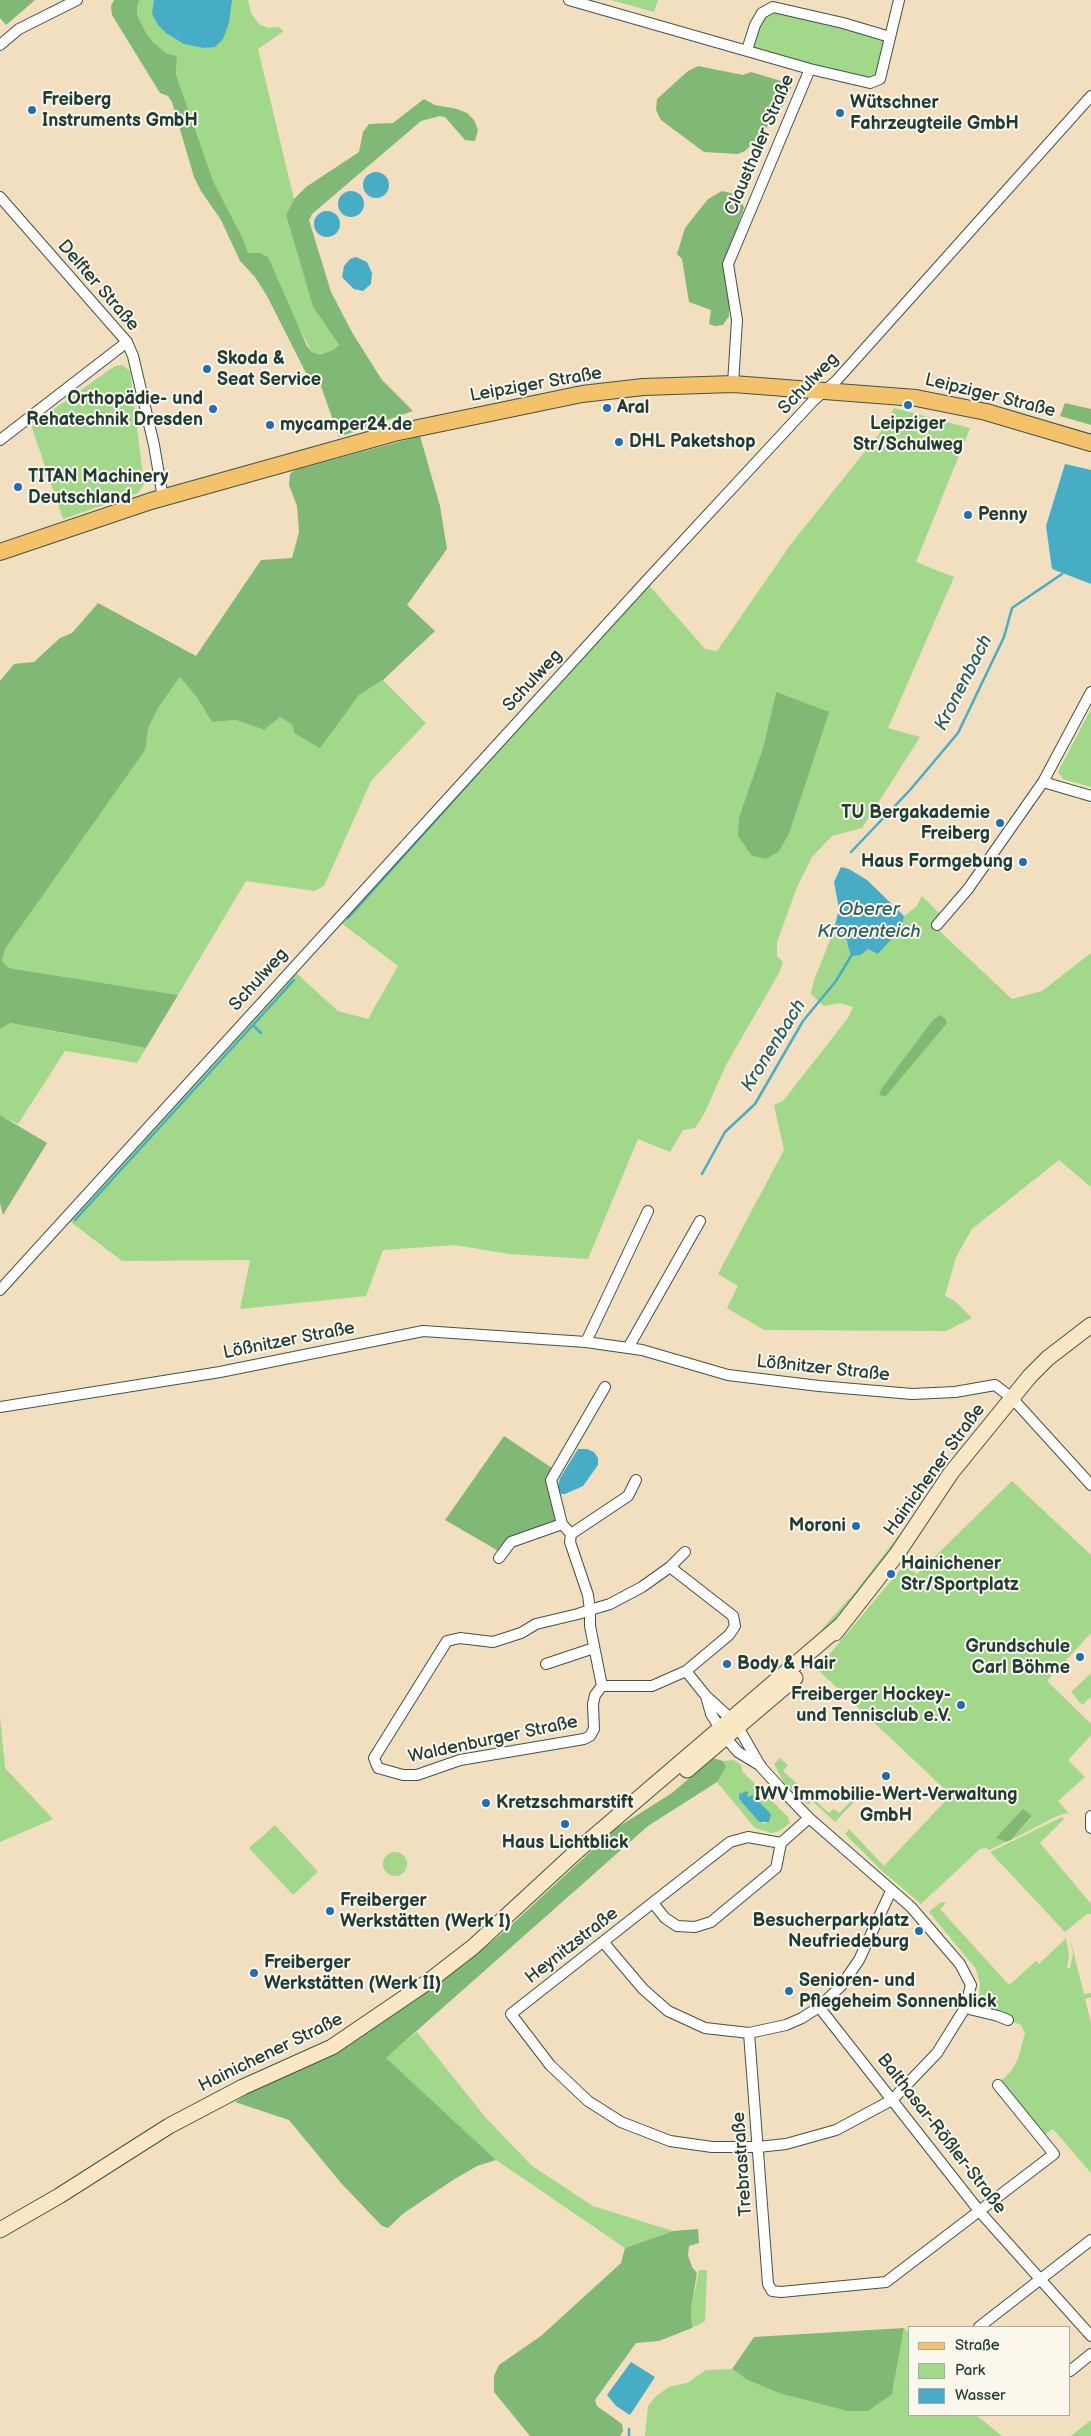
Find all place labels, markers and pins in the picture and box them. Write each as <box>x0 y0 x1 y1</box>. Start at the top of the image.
place label: Freiberg Instruments GmbH <box>42 89 198 132</box>
place label: Wütschner Fahrzeugteile GmbH <box>850 92 1019 134</box>
marker: Freiberg Instruments GmbH <box>26 104 38 116</box>
marker: Wütschner Fahrzeugteile GmbH <box>834 107 846 119</box>
place label: Skoda & Seat Service <box>217 348 321 390</box>
marker: Skoda & Seat Service <box>201 363 213 375</box>
place label: Orthopädie- und Rehatechnik Dresden <box>26 388 203 430</box>
place label: Aral <box>617 397 649 419</box>
marker: Leipziger Str/Schulweg <box>902 399 914 411</box>
marker: Aral <box>601 402 613 414</box>
marker: Orthopädie- und Rehatechnik Dresden <box>207 403 219 415</box>
place label: Leipziger Str/Schulweg <box>853 413 963 456</box>
place label: mycamper24.de <box>280 414 412 436</box>
marker: mycamper24.de <box>264 419 276 431</box>
place label: DHL Paketshop <box>629 431 756 453</box>
marker: DHL Paketshop <box>613 436 625 448</box>
place label: TITAN Machinery Deutschland <box>28 466 168 508</box>
marker: TITAN Machinery Deutschland <box>12 481 24 493</box>
place label: Penny <box>978 504 1027 526</box>
marker: Penny <box>962 509 974 521</box>
place label: TU Bergakademie Freiberg <box>841 802 990 844</box>
marker: TU Bergakademie Freiberg <box>994 817 1006 829</box>
place label: Haus Formgebung <box>861 851 1013 873</box>
marker: Haus Formgebung <box>1017 856 1029 868</box>
place label: Moroni <box>789 1515 846 1537</box>
marker: Moroni <box>850 1520 862 1532</box>
place label: Hainichener Str/Sportplatz <box>901 1553 1019 1596</box>
marker: Hainichener Str/Sportplatz <box>885 1568 897 1580</box>
place label: Grundschule Carl Böhme <box>966 1636 1070 1678</box>
marker: Grundschule Carl Böhme <box>1074 1651 1086 1663</box>
place label: Body & Hair <box>737 1653 836 1675</box>
marker: Body & Hair <box>721 1658 733 1670</box>
place label: Freiberger Hockey- und Tennisclub e.V. <box>791 1684 951 1726</box>
marker: Freiberger Hockey- und Tennisclub e.V. <box>955 1699 967 1711</box>
marker: IWV Immobilie-Wert-Verwaltung GmbH <box>880 1770 892 1782</box>
place label: IWV Immobilie-Wert-Verwaltung GmbH <box>754 1784 1018 1826</box>
place label: Kretzschmarstift <box>496 1792 634 1814</box>
marker: Kretzschmarstift <box>480 1797 492 1809</box>
marker: Haus Lichtblick <box>559 1818 571 1830</box>
place label: Haus Lichtblick <box>502 1832 628 1854</box>
place label: Freiberger Werkstätten (Werk I) <box>340 1890 511 1932</box>
marker: Freiberger Werkstätten (Werk I) <box>324 1905 336 1917</box>
place label: Besucherparkplatz Neufriedeburg <box>753 1910 909 1952</box>
marker: Besucherparkplatz Neufriedeburg <box>913 1925 925 1937</box>
place label: Freiberger Werkstätten (Werk II) <box>264 1952 441 1995</box>
marker: Freiberger Werkstätten (Werk II) <box>248 1967 260 1979</box>
place label: Senioren- und Pflegeheim Sonnenblick <box>799 1970 996 2012</box>
marker: Senioren- und Pflegeheim Sonnenblick <box>783 1985 795 1997</box>

